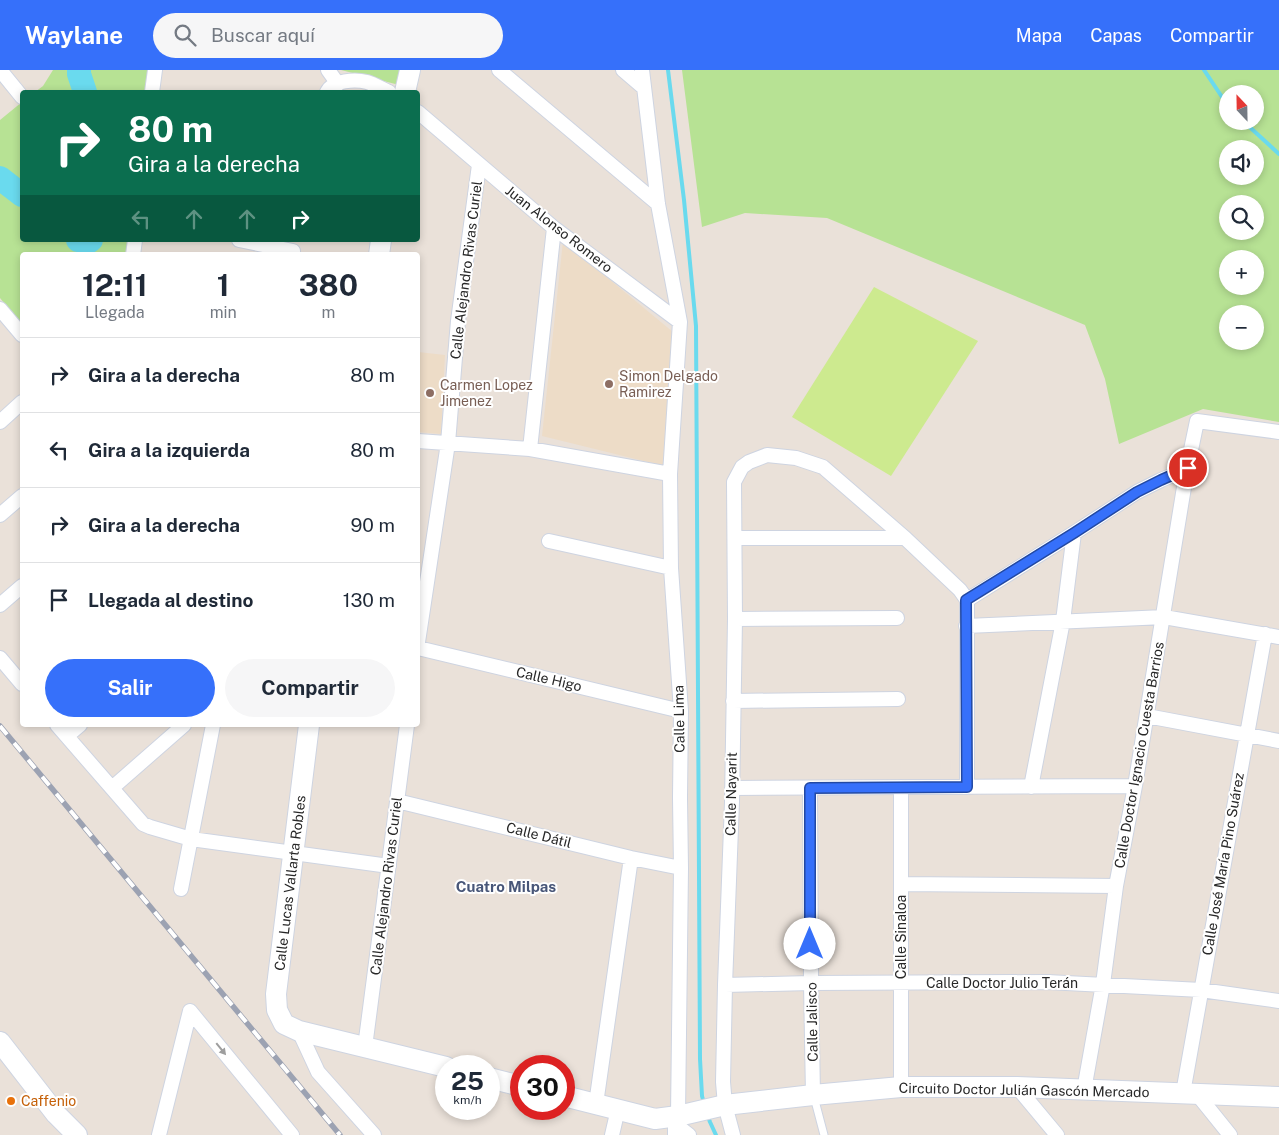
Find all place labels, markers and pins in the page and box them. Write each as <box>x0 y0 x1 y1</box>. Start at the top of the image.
place label: Simon Delgado Ramirez <box>619 368 718 400</box>
place label: Carmen Lopez Jimenez <box>440 377 533 409</box>
marker: Simon Delgado Ramirez <box>603 378 615 390</box>
marker: Carmen Lopez Jimenez <box>424 387 436 399</box>
pin <box>1167 447 1209 489</box>
place label: Caffenio <box>21 1093 76 1109</box>
marker: Caffenio <box>5 1095 17 1107</box>

